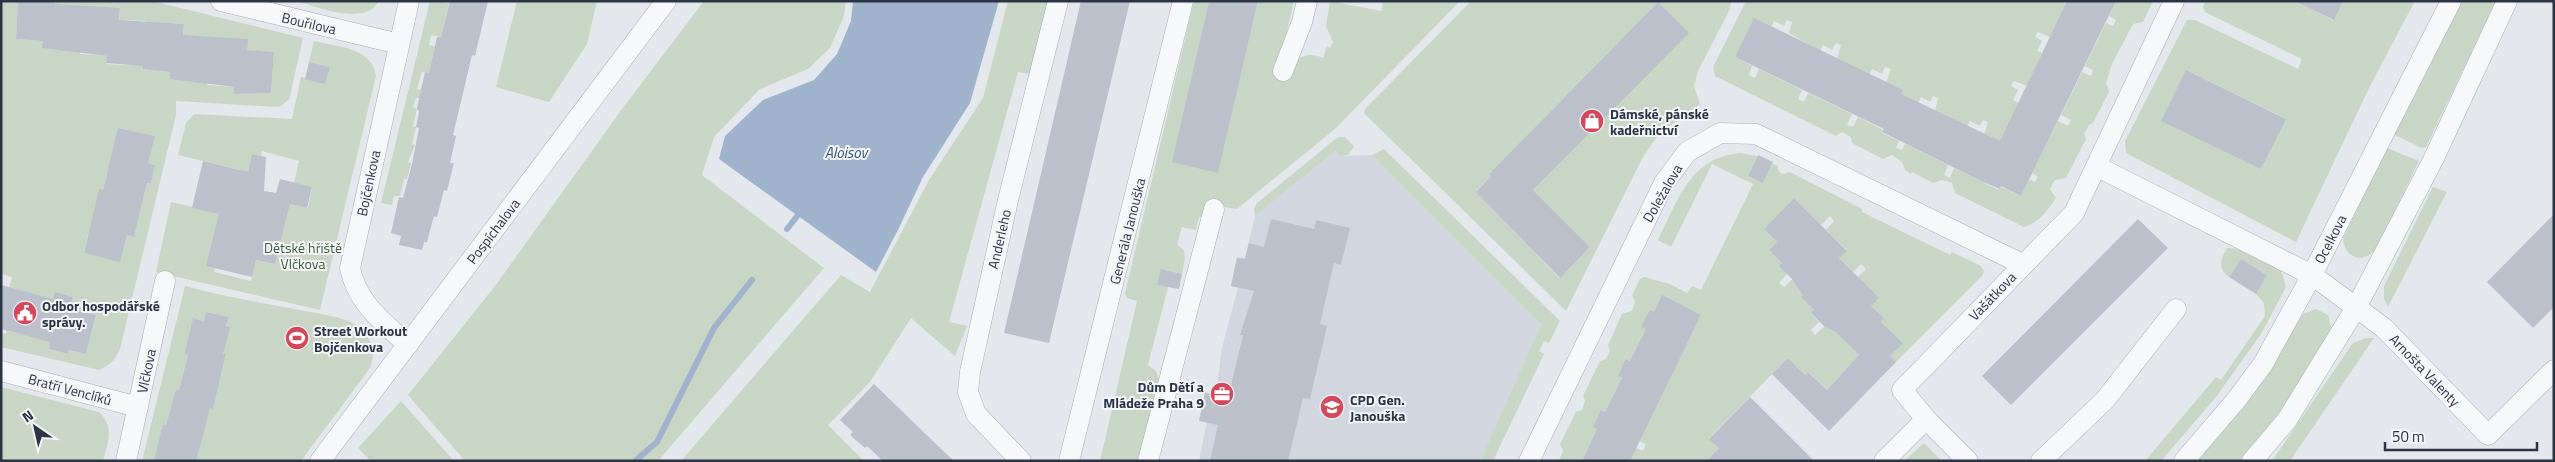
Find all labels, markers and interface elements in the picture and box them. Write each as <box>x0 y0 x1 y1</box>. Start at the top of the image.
street label: Bouřilova <box>280 7 338 39</box>
place label: Dámské, pánské kadeřnictví <box>1610 103 1709 140</box>
shop icon: Dámské, pánské kadeřnictví <box>1579 108 1605 134</box>
water label: Aloisov <box>825 141 869 164</box>
street label: Bojčenkova <box>351 148 385 218</box>
street label: Doležalova <box>1637 160 1687 226</box>
street label: Generála Janouška <box>1104 176 1150 286</box>
street label: Pospíchalova <box>461 194 525 268</box>
street label: Anderleho <box>982 207 1016 271</box>
street label: Ocelkova <box>2309 211 2351 267</box>
park label: Dětské hřiště Vlčkova <box>264 237 342 274</box>
street label: Vašátkova <box>1963 267 2021 325</box>
place label: Odbor hospodářské správy. <box>42 295 160 332</box>
public building icon: Odbor hospodářské správy. <box>12 300 38 326</box>
place label: Street Workout Bojčenkova <box>314 320 407 357</box>
sports icon: Street Workout Bojčenkova <box>284 325 310 351</box>
street label: Arnošta Valenty <box>2385 329 2465 411</box>
street label: Vlčkova <box>131 347 161 395</box>
street label: Bratří Venclíků <box>26 368 114 410</box>
place label: Dům Dětí a Mládeže Praha 9 <box>1103 376 1204 413</box>
office icon: Dům Dětí a Mládeže Praha 9 <box>1209 381 1235 407</box>
place label: CPD Gen. Janouška <box>1350 389 1405 426</box>
school or university icon: CPD Gen. Janouška <box>1319 394 1345 420</box>
north arrow <box>10 402 60 452</box>
text: N <box>18 404 37 427</box>
scale bar <box>2385 420 2538 452</box>
text: 50 m <box>2392 425 2425 448</box>

